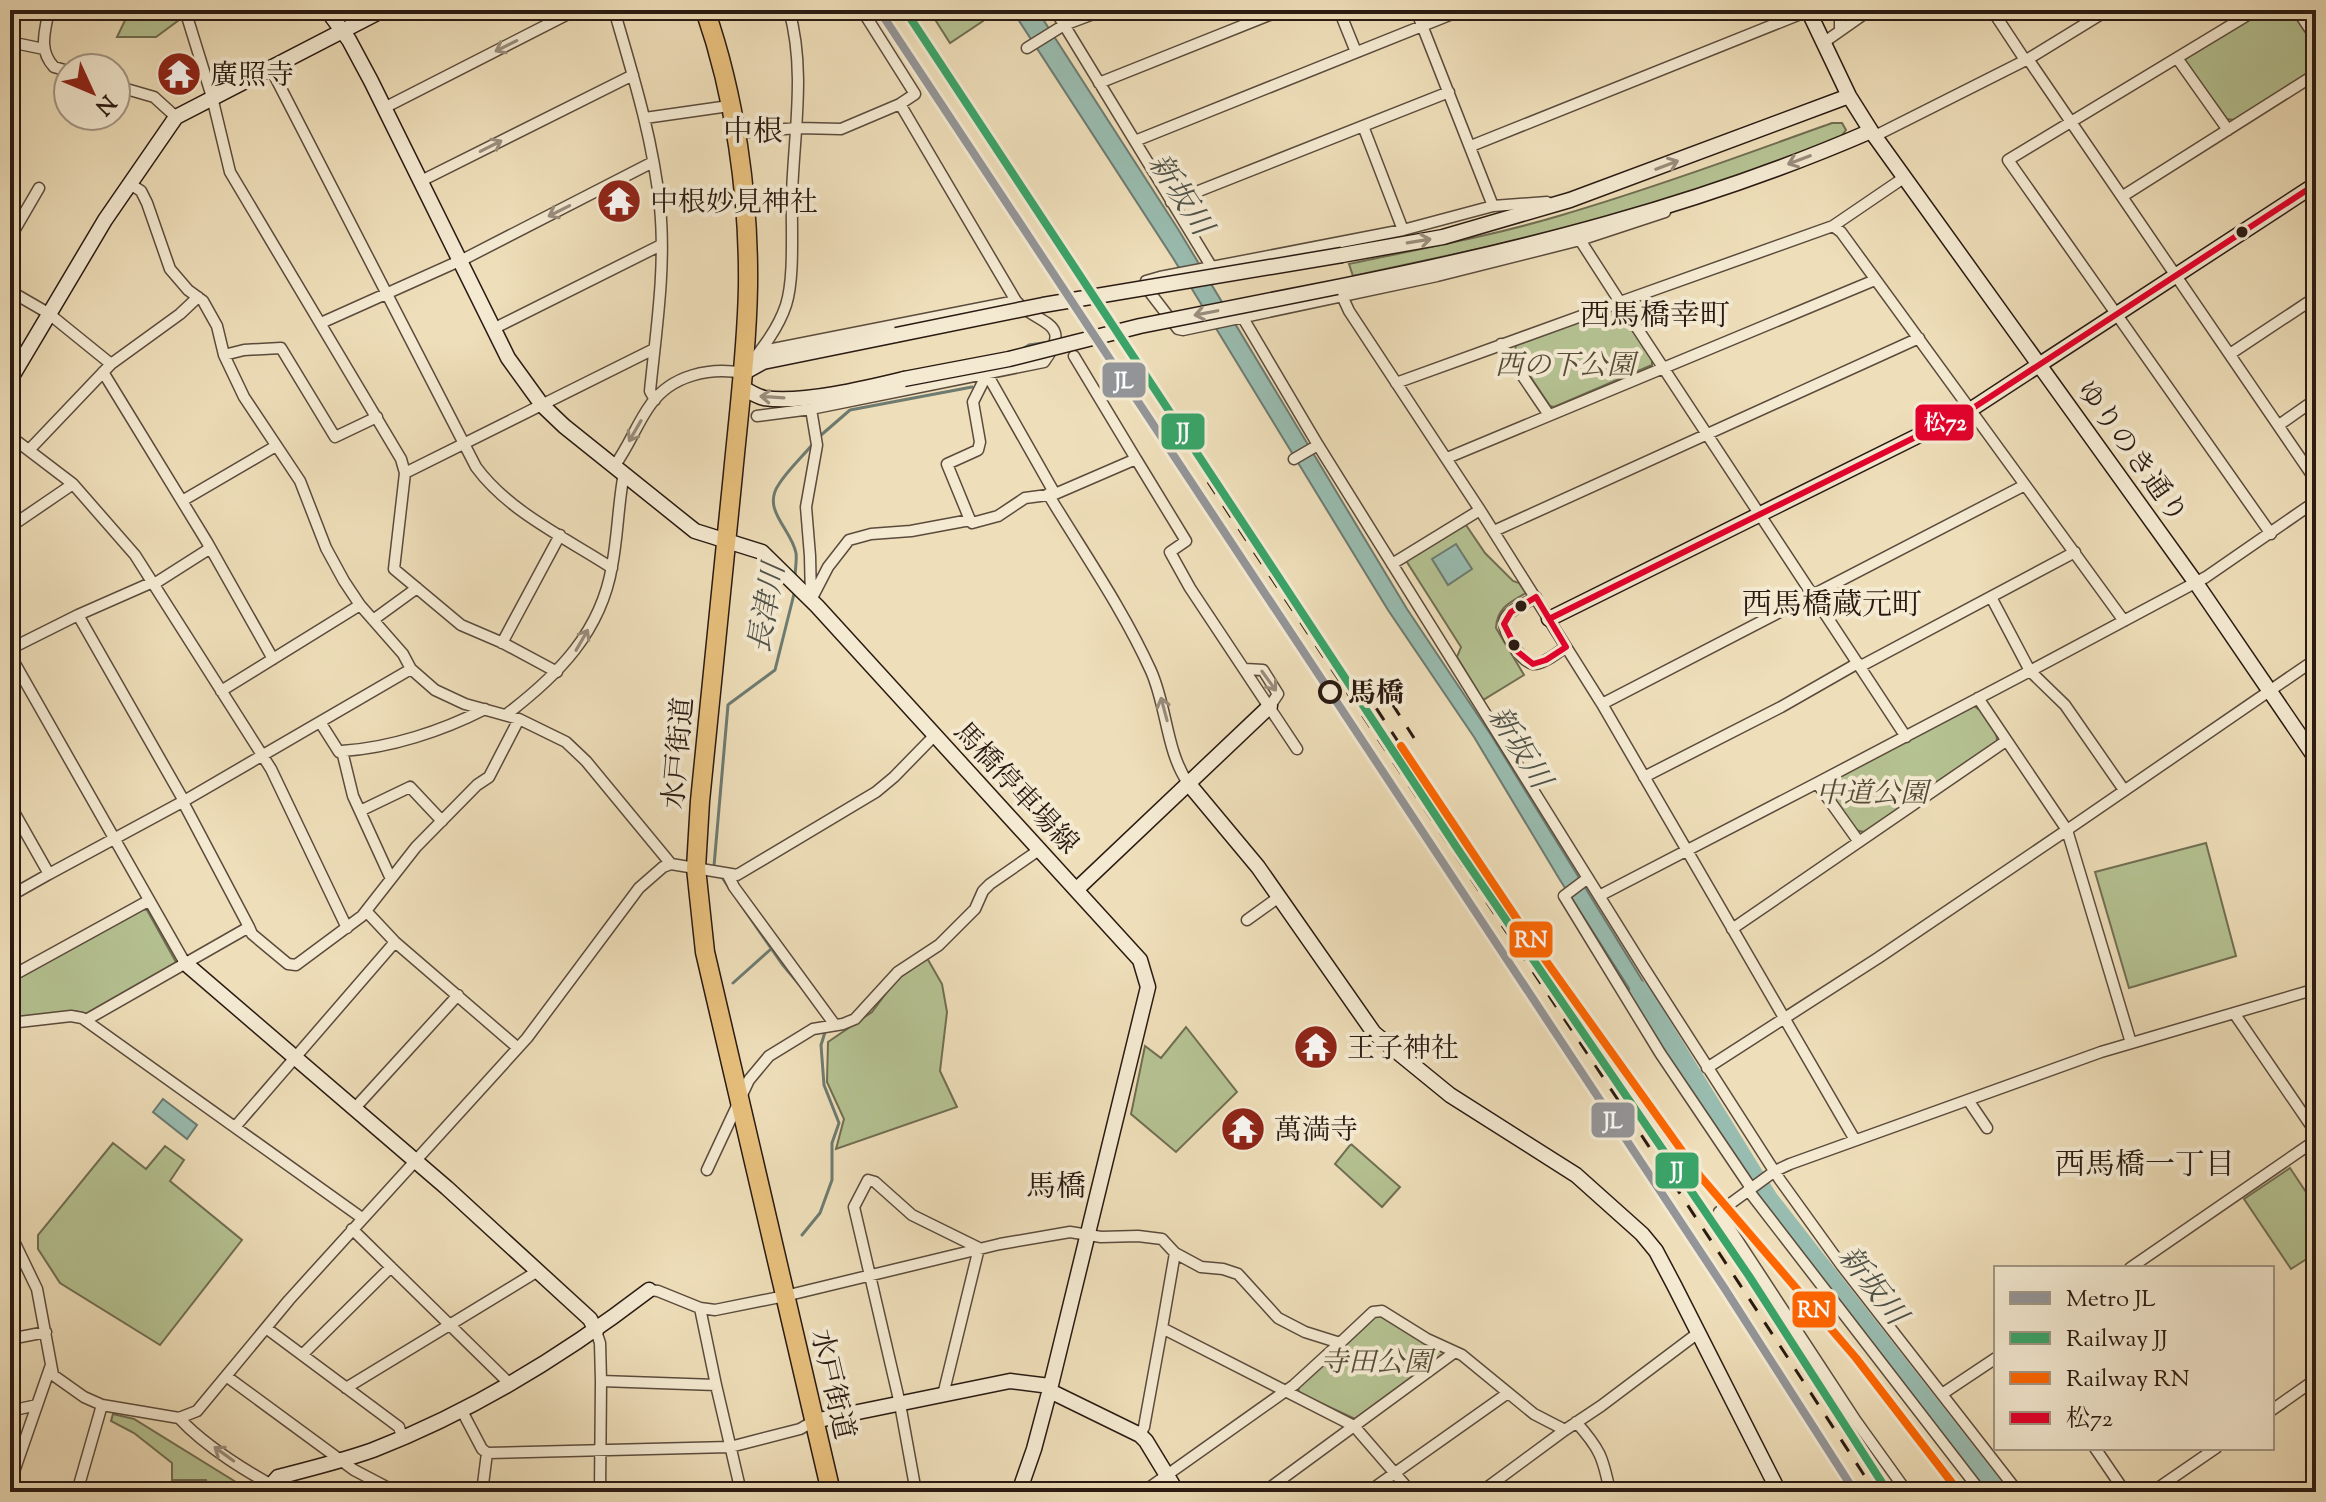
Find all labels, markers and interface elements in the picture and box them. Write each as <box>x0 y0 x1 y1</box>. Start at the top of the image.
one-way arrow <box>495 38 519 54</box>
temple icon: 廣照寺 <box>155 50 203 98</box>
north arrow <box>52 52 132 132</box>
place label: 廣照寺 <box>210 57 294 97</box>
text: N <box>86 86 122 122</box>
district label: 中根 <box>723 112 783 155</box>
one-way arrow <box>478 138 502 154</box>
water label: 新坂川 <box>1136 146 1223 247</box>
one-way arrow <box>1787 154 1812 168</box>
one-way arrow <box>1655 157 1679 171</box>
temple icon: 中根妙見神社 <box>595 177 643 225</box>
place label: 中根妙見神社 <box>650 184 818 224</box>
one-way arrow <box>548 203 572 219</box>
unlabelled marker <box>2234 224 2250 240</box>
one-way arrow <box>1406 232 1431 247</box>
district label: 西馬橋幸町 <box>1580 296 1730 339</box>
one-way arrow <box>1193 306 1219 321</box>
park label: 西の下公園 <box>1495 347 1639 387</box>
line badge: JL <box>1101 361 1147 399</box>
text: JL <box>1112 367 1135 399</box>
street label: ゆりのき通り <box>2065 373 2196 532</box>
one-way arrow <box>759 389 785 404</box>
line badge: 松72 <box>1914 403 1975 442</box>
text: 松72 <box>1923 409 1967 441</box>
line badge: JJ <box>1160 412 1206 451</box>
text: JJ <box>1175 418 1190 450</box>
one-way arrow <box>627 419 643 442</box>
water label: 長津川 <box>739 557 798 656</box>
district label: 西馬橋蔵元町 <box>1742 585 1922 628</box>
unlabelled marker <box>1513 598 1529 614</box>
one-way arrow <box>574 629 590 652</box>
unlabelled marker <box>1506 637 1522 653</box>
one-way arrow <box>1260 670 1277 691</box>
place label: 馬橋 <box>1348 675 1404 715</box>
marker: 馬橋 <box>1319 681 1341 703</box>
street label: 水戸街道 <box>655 696 705 811</box>
one-way arrow <box>1155 697 1170 723</box>
water label: 新坂川 <box>1476 699 1562 800</box>
street label: 馬橋停車場線 <box>943 714 1087 864</box>
park label: 中道公園 <box>1816 775 1932 815</box>
line badge: RN <box>1508 920 1554 959</box>
text: RN <box>1514 926 1548 958</box>
temple icon: 王子神社 <box>1292 1023 1340 1071</box>
place label: 王子神社 <box>1347 1030 1459 1070</box>
line badge: JL <box>1590 1101 1636 1139</box>
temple icon: 萬満寺 <box>1219 1105 1267 1153</box>
text: JL <box>1601 1107 1624 1139</box>
place label: 萬満寺 <box>1274 1112 1358 1152</box>
district label: 西馬橋一丁目 <box>2055 1145 2235 1188</box>
line badge: JJ <box>1654 1151 1700 1190</box>
text: JJ <box>1669 1157 1684 1189</box>
district label: 馬橋 <box>1026 1167 1086 1210</box>
water label: 新坂川 <box>1826 1238 1918 1338</box>
legend <box>1994 1266 2274 1450</box>
text: Metro JL <box>2066 1283 2156 1317</box>
line badge: RN <box>1791 1290 1837 1329</box>
text: RN <box>1797 1296 1831 1328</box>
text: Railway JJ <box>2066 1323 2167 1357</box>
street label: 水戸街道 <box>799 1326 863 1444</box>
park label: 寺田公園 <box>1320 1344 1436 1384</box>
text: Railway RN <box>2066 1363 2190 1397</box>
text: 松72 <box>2066 1403 2113 1437</box>
one-way arrow <box>213 1446 235 1462</box>

